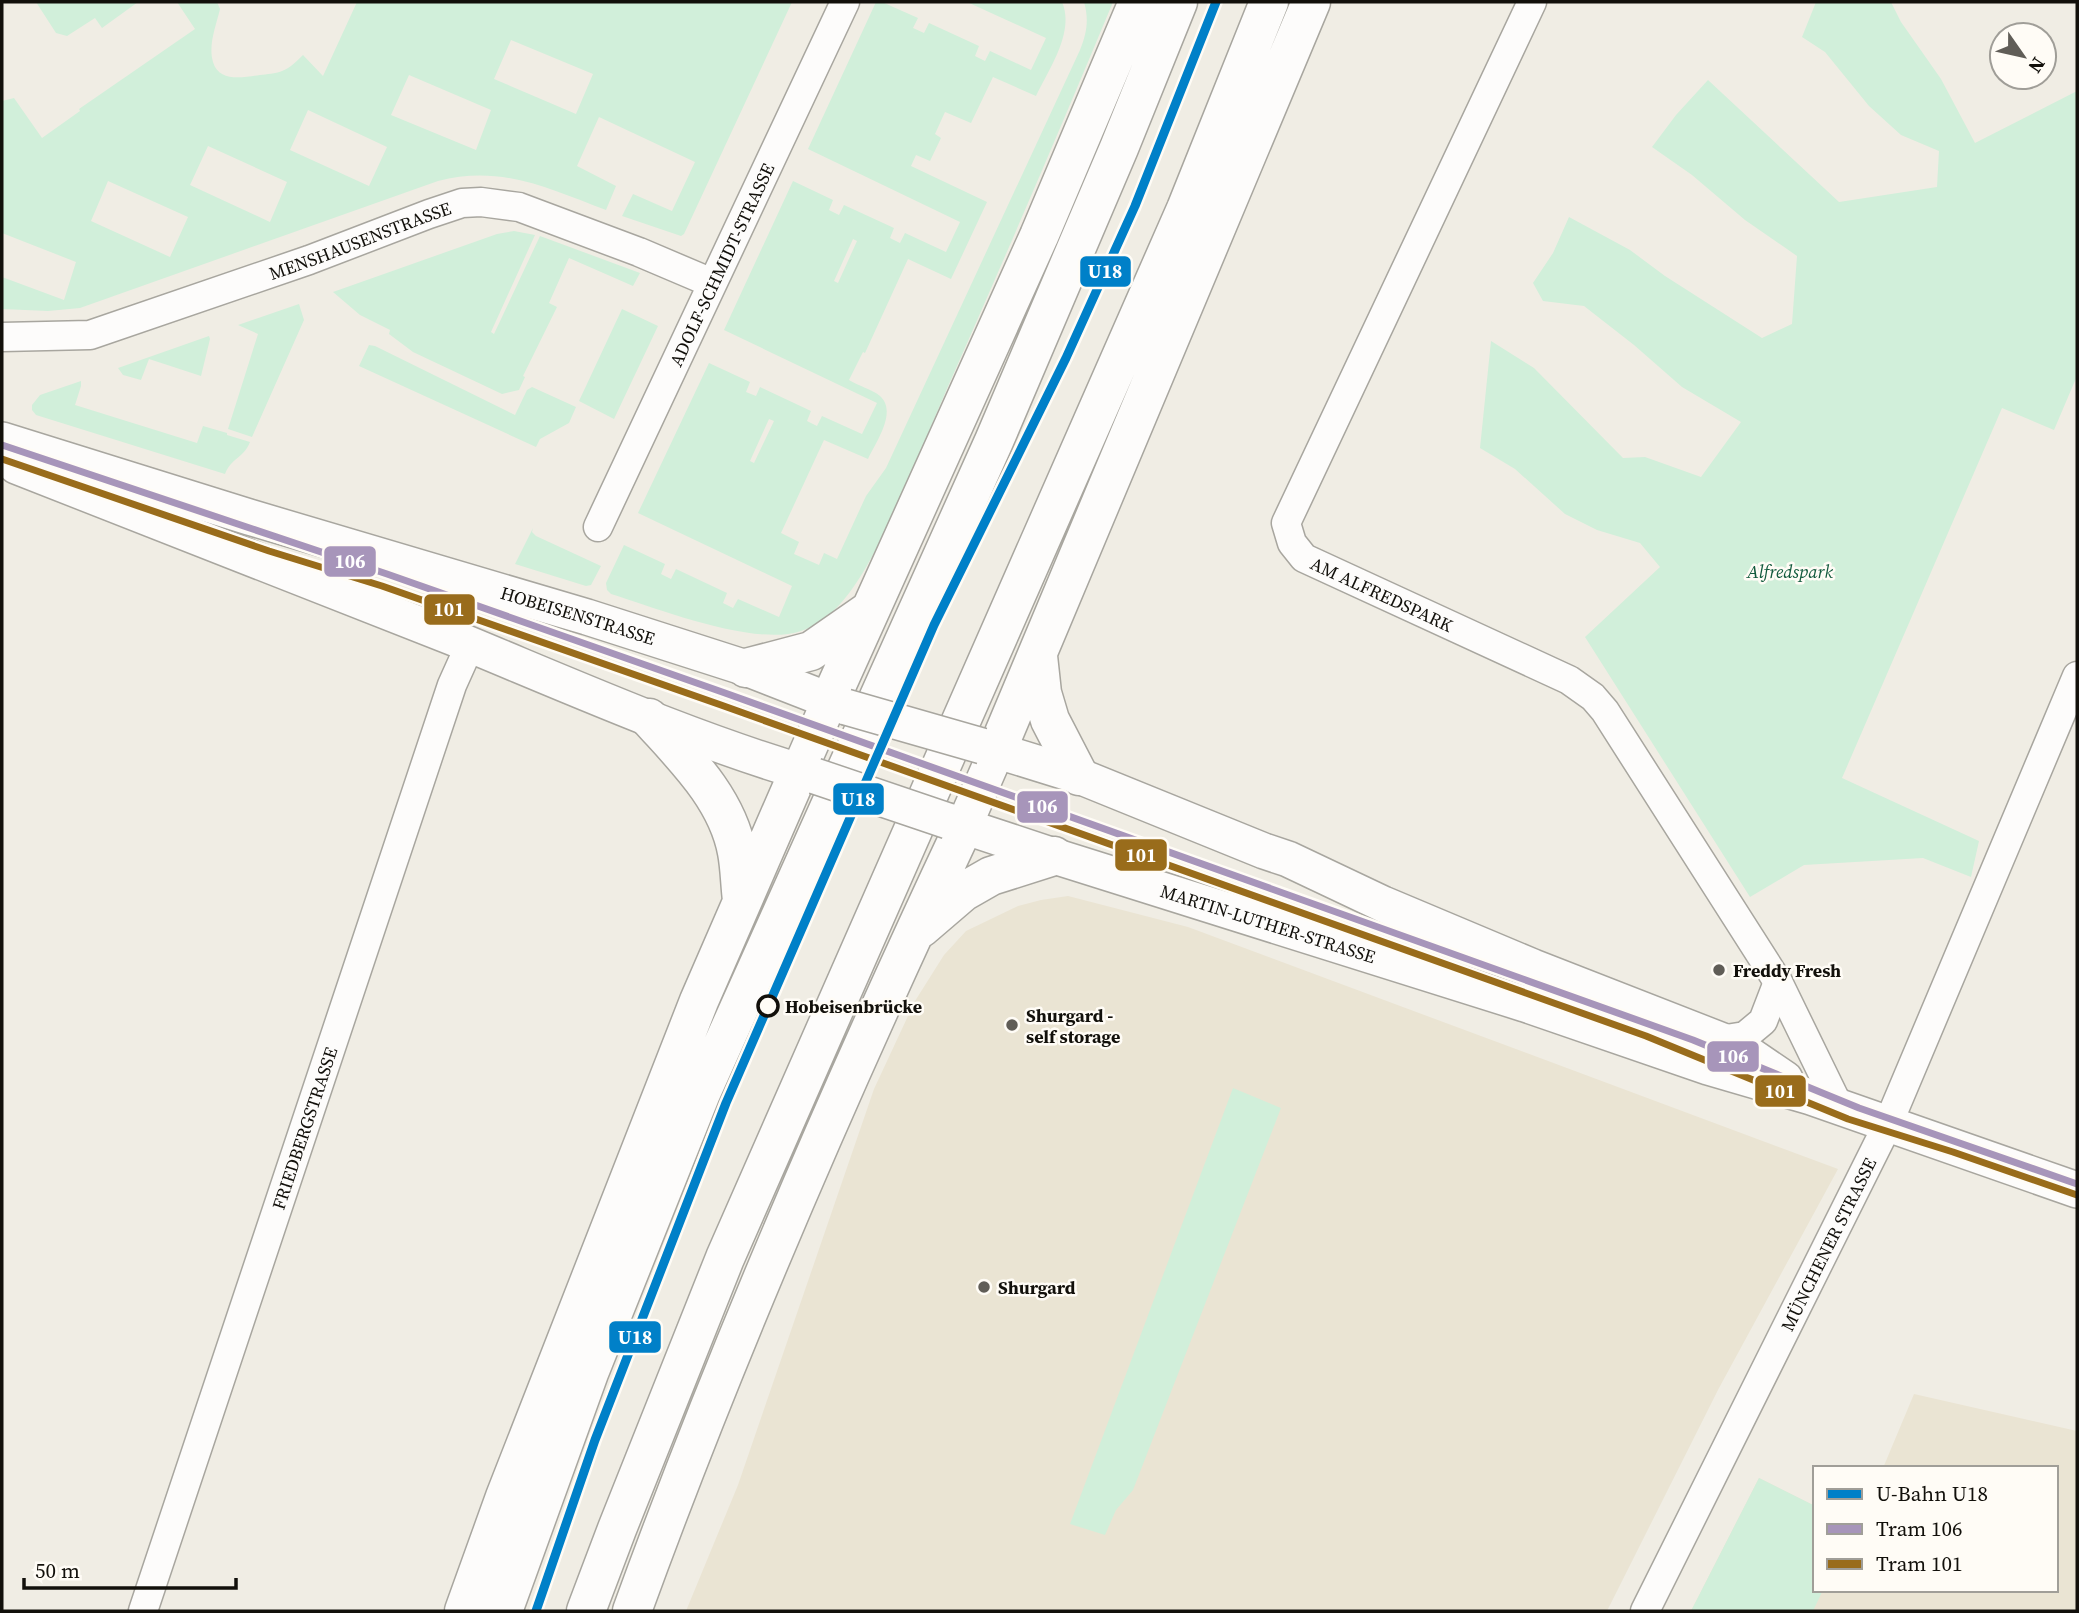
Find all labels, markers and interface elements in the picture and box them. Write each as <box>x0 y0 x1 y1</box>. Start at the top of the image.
north arrow <box>1988 21 2058 91</box>
text: N <box>2022 52 2052 79</box>
street label: ADOLF-SCHMIDT-STRASSE <box>663 159 780 370</box>
street label: MENSHAUSENSTRASSE <box>265 195 454 285</box>
line badge: U18 <box>1079 255 1132 288</box>
text: U18 <box>1088 258 1122 284</box>
line badge: 106 <box>323 545 377 578</box>
text: 106 <box>335 548 365 574</box>
street label: AM ALFREDSPARK <box>1307 550 1457 637</box>
park label: Alfredspark <box>1746 559 1833 584</box>
street label: HOBEISENSTRASSE <box>498 580 658 651</box>
line badge: 101 <box>423 593 476 626</box>
text: 101 <box>434 596 464 622</box>
line badge: U18 <box>832 782 885 816</box>
text: U18 <box>841 786 875 812</box>
line badge: 106 <box>1016 790 1069 824</box>
text: 106 <box>1027 793 1057 819</box>
line badge: 101 <box>1114 838 1168 872</box>
text: 101 <box>1126 842 1156 868</box>
street label: MARTIN-LUTHER-STRASSE <box>1157 878 1379 969</box>
place label: Freddy Fresh <box>1733 958 1841 983</box>
marker: Freddy Fresh <box>1711 962 1727 978</box>
place label: Hobeisenbrücke <box>785 994 922 1019</box>
marker: Hobeisenbrücke <box>757 995 779 1017</box>
place label: Shurgard - self storage <box>1026 1003 1120 1049</box>
marker: Shurgard - self storage <box>1004 1017 1020 1033</box>
line badge: 106 <box>1706 1040 1760 1073</box>
text: 106 <box>1718 1043 1748 1069</box>
street label: FRIEDBERGSTRASSE <box>265 1044 343 1213</box>
line badge: 101 <box>1754 1074 1807 1108</box>
text: 101 <box>1765 1078 1795 1104</box>
street label: MÜNCHENER STRASSE <box>1774 1153 1882 1335</box>
place label: Shurgard <box>998 1275 1076 1300</box>
marker: Shurgard <box>976 1279 992 1295</box>
line badge: U18 <box>608 1320 662 1354</box>
text: U18 <box>618 1324 652 1350</box>
legend <box>1813 1466 2058 1592</box>
text: U-Bahn U18 <box>1876 1479 1988 1508</box>
text: Tram 106 <box>1876 1514 1963 1543</box>
scale bar <box>24 1546 236 1590</box>
text: Tram 101 <box>1876 1549 1963 1578</box>
text: 50 m <box>35 1556 80 1585</box>

